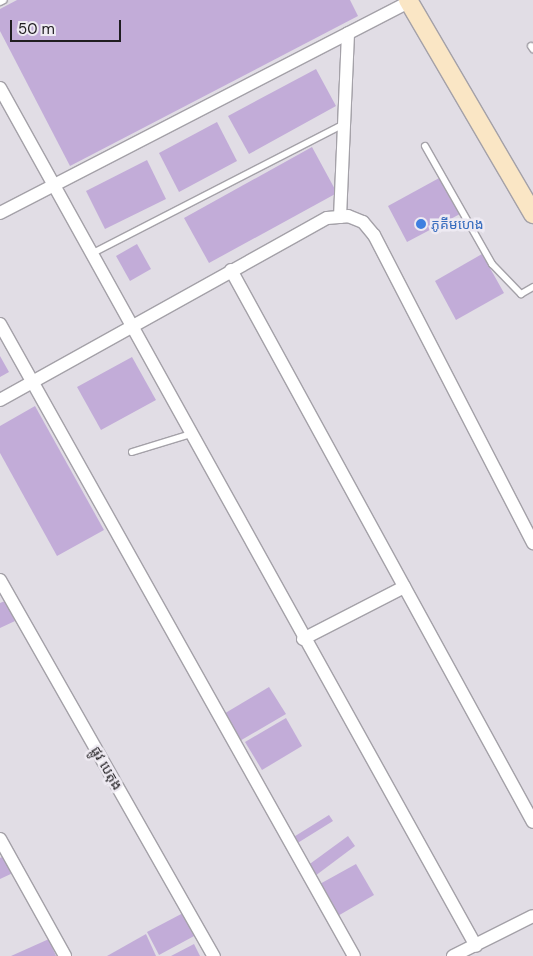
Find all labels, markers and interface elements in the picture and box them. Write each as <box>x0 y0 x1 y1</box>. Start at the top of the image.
scale bar <box>12 10 124 42</box>
text: 50 m <box>18 19 55 39</box>
place label: ភូគីមហេង <box>431 216 484 232</box>
marker: ភូគីមហេង <box>415 218 427 230</box>
street label: ផ្លូវ បេតុង <box>88 743 126 793</box>

